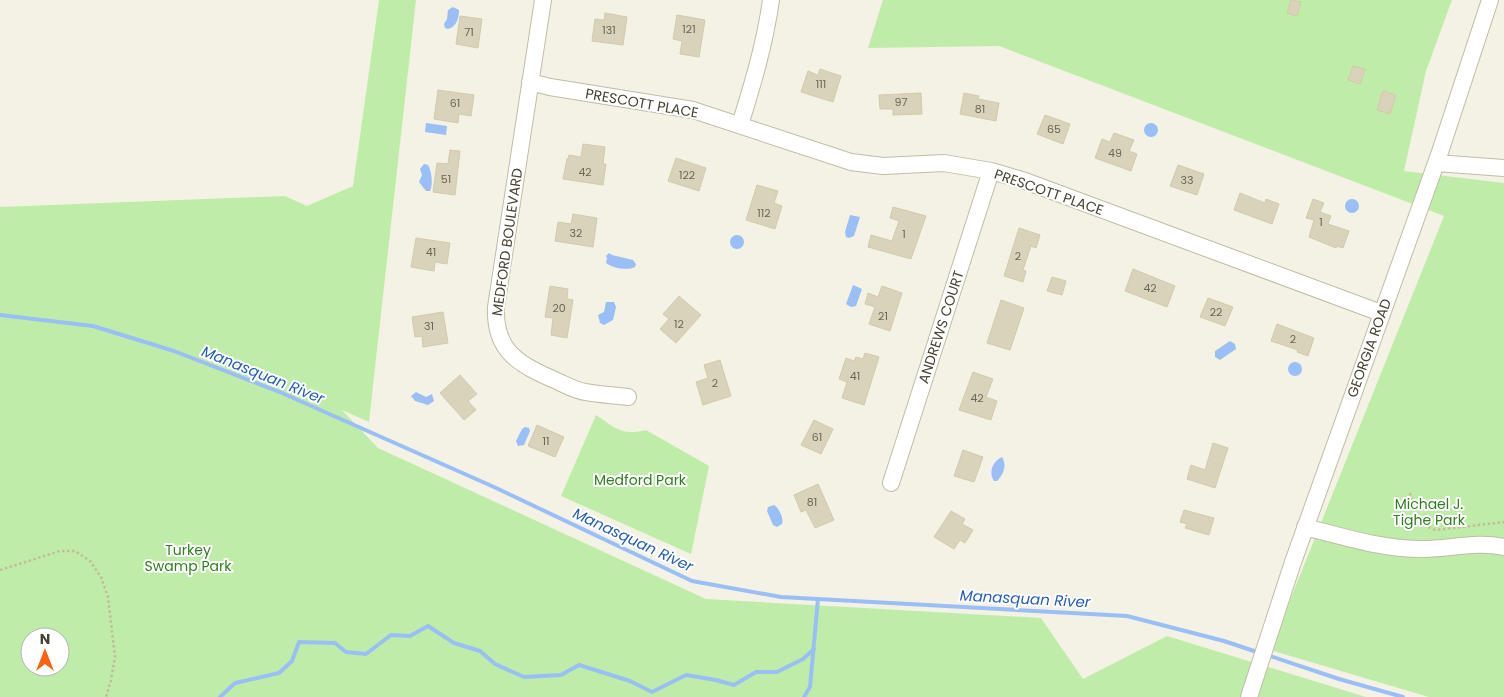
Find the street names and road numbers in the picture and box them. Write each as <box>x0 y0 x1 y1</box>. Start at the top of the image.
street label: PRESCOTT PLACE <box>584 83 700 123</box>
street label: PRESCOTT PLACE <box>992 164 1106 220</box>
street label: MEDFORD BOULEVARD <box>487 167 527 317</box>
street label: ANDREWS COURT <box>913 267 969 386</box>
street label: GEORGIA ROAD <box>1342 296 1396 400</box>

